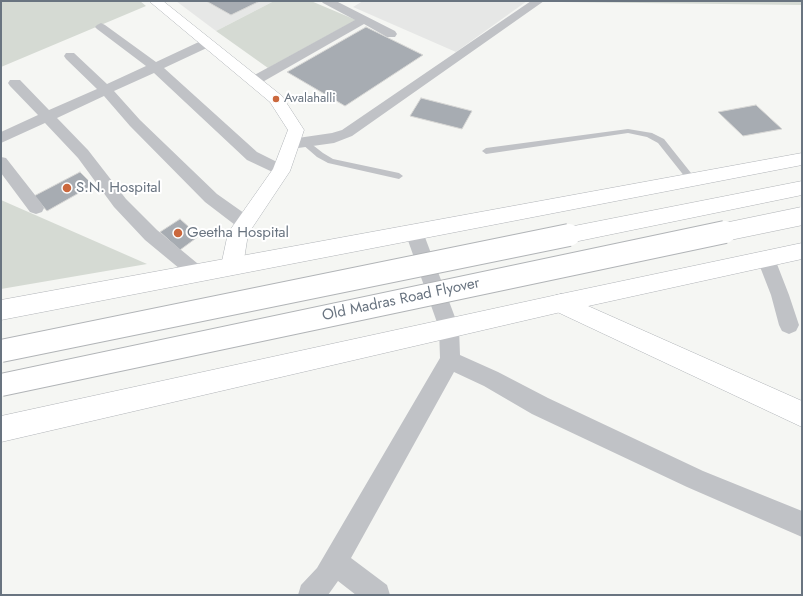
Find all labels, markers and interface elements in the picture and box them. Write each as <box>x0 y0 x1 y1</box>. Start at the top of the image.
place label: Avalahalli <box>284 91 336 107</box>
marker: Avalahalli <box>271 94 281 104</box>
place label: S.N. Hospital <box>76 179 161 197</box>
marker: S.N. Hospital <box>61 182 73 194</box>
place label: Geetha Hospital <box>187 224 289 242</box>
marker: Geetha Hospital <box>172 227 184 239</box>
street label: Old Madras Road Flyover <box>321 275 481 325</box>

